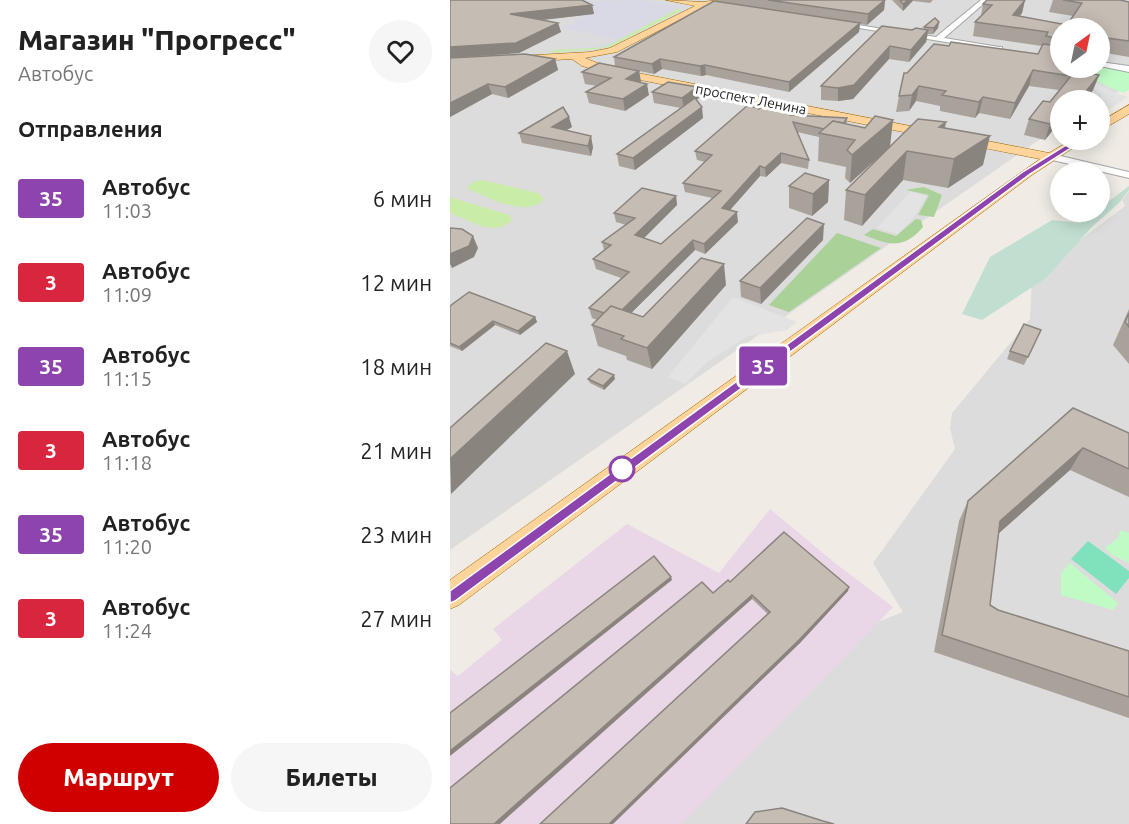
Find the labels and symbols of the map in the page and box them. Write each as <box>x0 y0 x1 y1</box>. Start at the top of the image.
north arrow <box>1050 18 1110 78</box>
street label: проспект Ленина <box>694 80 808 118</box>
line badge: 35 <box>736 346 790 386</box>
unlabelled marker <box>609 456 635 482</box>

